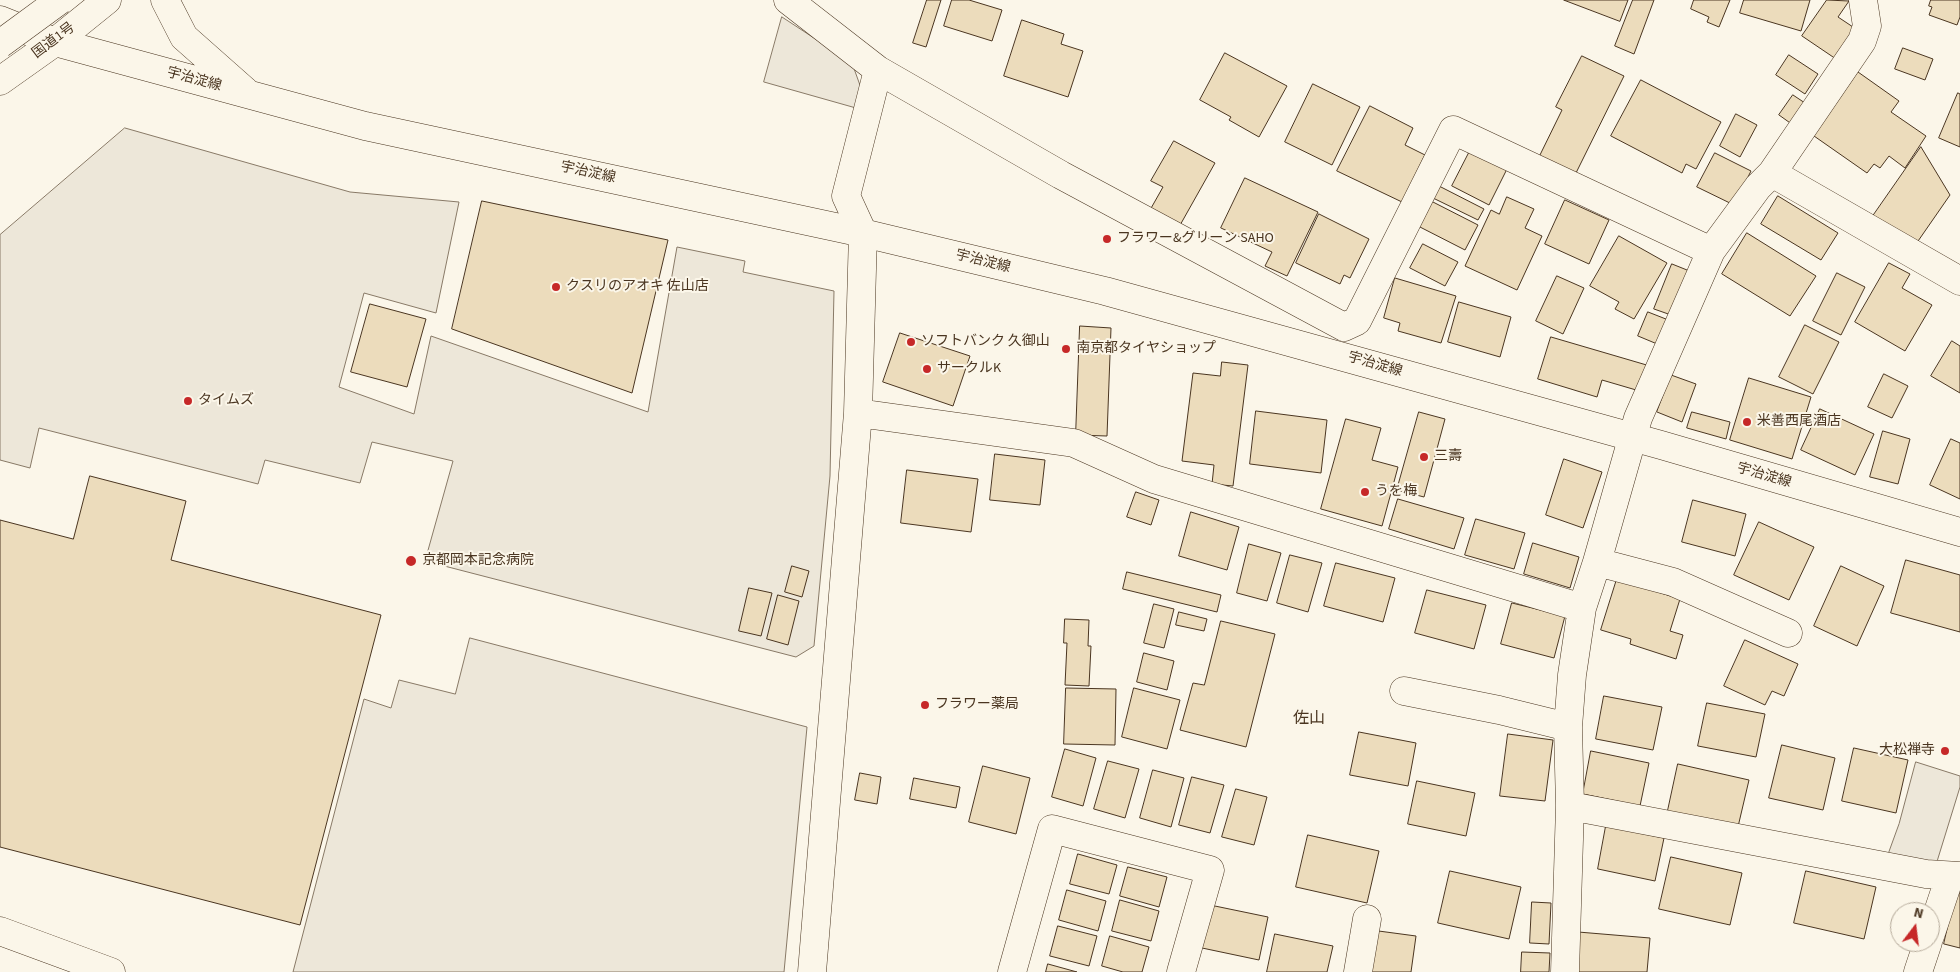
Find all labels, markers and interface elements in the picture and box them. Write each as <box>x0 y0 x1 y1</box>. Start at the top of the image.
street label: 国道1号 <box>29 20 79 62</box>
street label: 宇治淀線 <box>165 65 223 95</box>
street label: 宇治淀線 <box>559 159 617 187</box>
place label: フラワー&グリーン SAHO <box>1117 231 1274 247</box>
marker: フラワー&グリーン SAHO <box>1101 233 1113 245</box>
street label: 宇治淀線 <box>954 247 1012 277</box>
place label: クスリのアオキ 佐山店 <box>566 279 709 295</box>
marker: クスリのアオキ 佐山店 <box>550 281 562 293</box>
place label: ソフトバンク 久御山 <box>921 334 1050 350</box>
marker: ソフトバンク 久御山 <box>905 336 917 348</box>
place label: 南京都タイヤショップ <box>1076 341 1216 357</box>
marker: 南京都タイヤショップ <box>1060 343 1072 355</box>
street label: 宇治淀線 <box>1346 349 1404 381</box>
place label: サークルK <box>937 361 1001 377</box>
marker: サークルK <box>921 363 933 375</box>
place label: タイムズ <box>198 393 254 409</box>
marker: タイムズ <box>182 395 194 407</box>
place label: 米善西尾酒店 <box>1757 414 1841 430</box>
marker: 米善西尾酒店 <box>1741 416 1753 428</box>
place label: 三壽 <box>1434 449 1462 465</box>
marker: 三壽 <box>1418 451 1430 463</box>
street label: 宇治淀線 <box>1735 460 1793 492</box>
place label: うを梅 <box>1375 484 1417 500</box>
marker: うを梅 <box>1359 486 1371 498</box>
place label: 京都岡本記念病院 <box>422 553 534 569</box>
marker: 京都岡本記念病院 <box>404 554 418 568</box>
place label: フラワー薬局 <box>935 697 1019 713</box>
marker: フラワー薬局 <box>919 699 931 711</box>
district label: 佐山 <box>1293 709 1325 729</box>
place label: 大松禅寺 <box>1879 743 1935 759</box>
marker: 大松禅寺 <box>1939 745 1951 757</box>
north arrow <box>1890 902 1940 952</box>
text: N <box>1912 903 1926 924</box>

